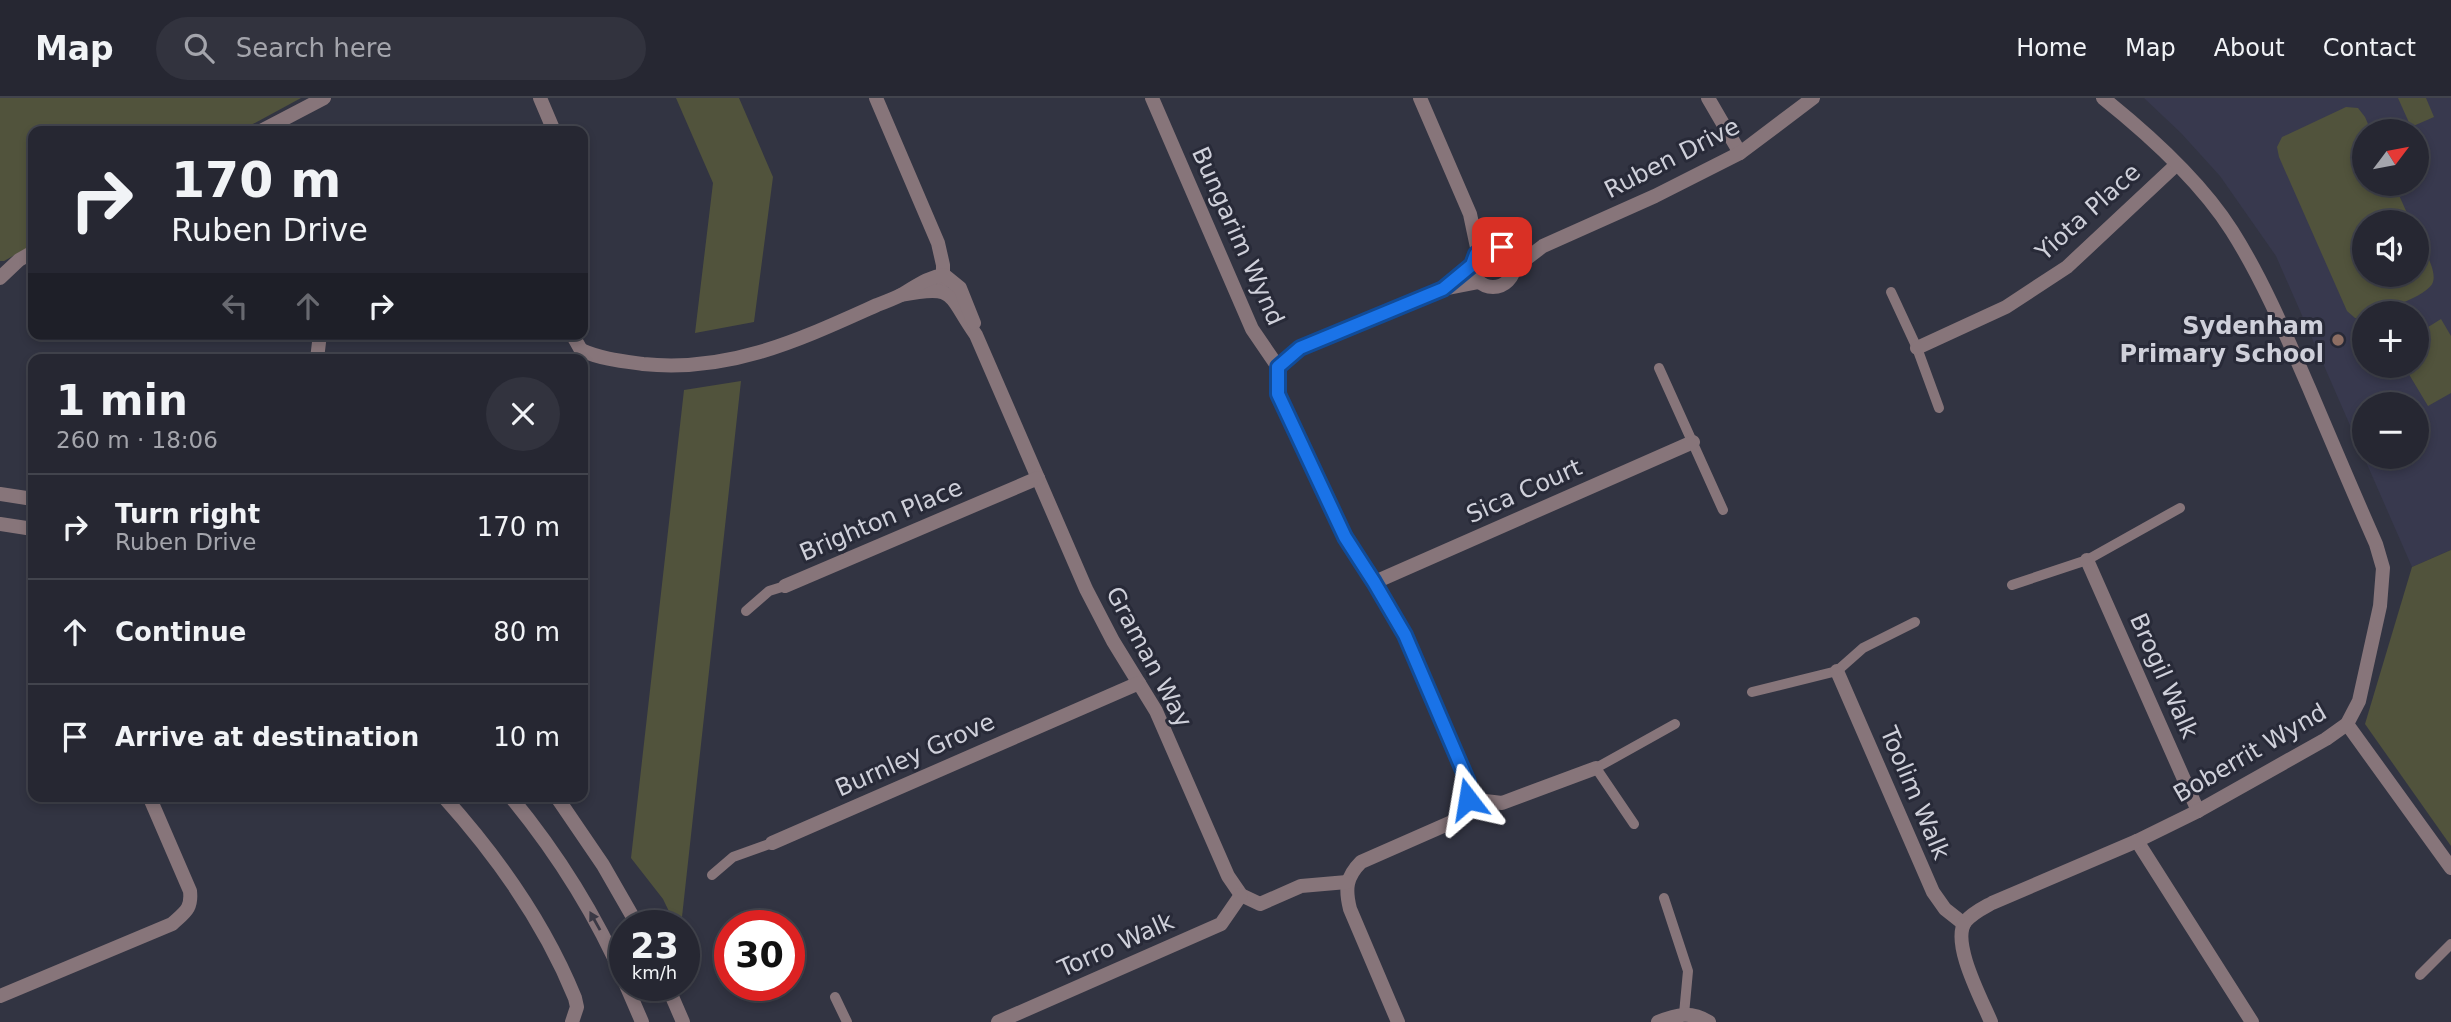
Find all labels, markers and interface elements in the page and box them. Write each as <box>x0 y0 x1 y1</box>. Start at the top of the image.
search box <box>156 17 646 80</box>
text: Map <box>35 29 114 68</box>
icon: search <box>180 29 218 67</box>
text: Search here <box>236 33 392 63</box>
text: Home <box>2016 34 2087 62</box>
text: Map <box>2125 34 2176 62</box>
text: About <box>2214 34 2285 62</box>
text: Contact <box>2323 34 2416 62</box>
street label: Ruben Drive <box>1600 112 1744 204</box>
north arrow <box>2352 119 2429 196</box>
map controls <box>2352 119 2429 469</box>
street label: Bungarim Wynd <box>1186 142 1290 330</box>
text: 170 m <box>171 152 341 209</box>
icon: right <box>56 154 147 245</box>
street label: Yiota Place <box>2029 158 2146 267</box>
button: sound <box>2352 210 2429 287</box>
text: Ruben Drive <box>171 211 368 249</box>
pin <box>1472 217 1532 277</box>
icon: arrive <box>1483 228 1521 266</box>
icon: left <box>216 287 254 325</box>
icon: ahead <box>289 287 327 325</box>
icon: right <box>362 287 400 325</box>
button: + <box>2352 301 2429 378</box>
place label: Sydenham Primary School <box>2120 312 2324 368</box>
marker: Sydenham Primary School <box>2330 332 2346 348</box>
text: 1 min <box>56 376 188 425</box>
button: close <box>486 377 560 451</box>
button: − <box>2352 392 2429 469</box>
text: 260 m · 18:06 <box>56 427 218 453</box>
street label: Sica Court <box>1462 453 1586 529</box>
street label: Brighton Place <box>795 473 967 567</box>
text: Turn right <box>115 499 260 529</box>
icon: right <box>56 508 94 546</box>
text: 170 m <box>477 512 560 542</box>
text: Ruben Drive <box>115 529 256 555</box>
street label: Graman Way <box>1100 582 1198 732</box>
street label: Brogil Walk <box>2124 609 2204 743</box>
icon: ahead <box>56 613 94 651</box>
text: Continue <box>115 617 246 647</box>
text: 80 m <box>493 617 560 647</box>
street label: Boberrit Wynd <box>2168 698 2332 808</box>
street label: Burnley Grove <box>831 707 999 803</box>
icon: arrive <box>56 718 94 756</box>
street label: Toolim Walk <box>1874 721 1956 864</box>
text: Arrive at destination <box>115 722 419 752</box>
text: 10 m <box>493 722 560 752</box>
position arrow <box>1431 762 1505 836</box>
street label: Torro Walk <box>1053 907 1178 983</box>
speed limit sign: 30 <box>714 910 805 1001</box>
one-way arrow <box>589 911 601 931</box>
text: 23 <box>630 926 679 966</box>
text: km/h <box>632 962 677 983</box>

